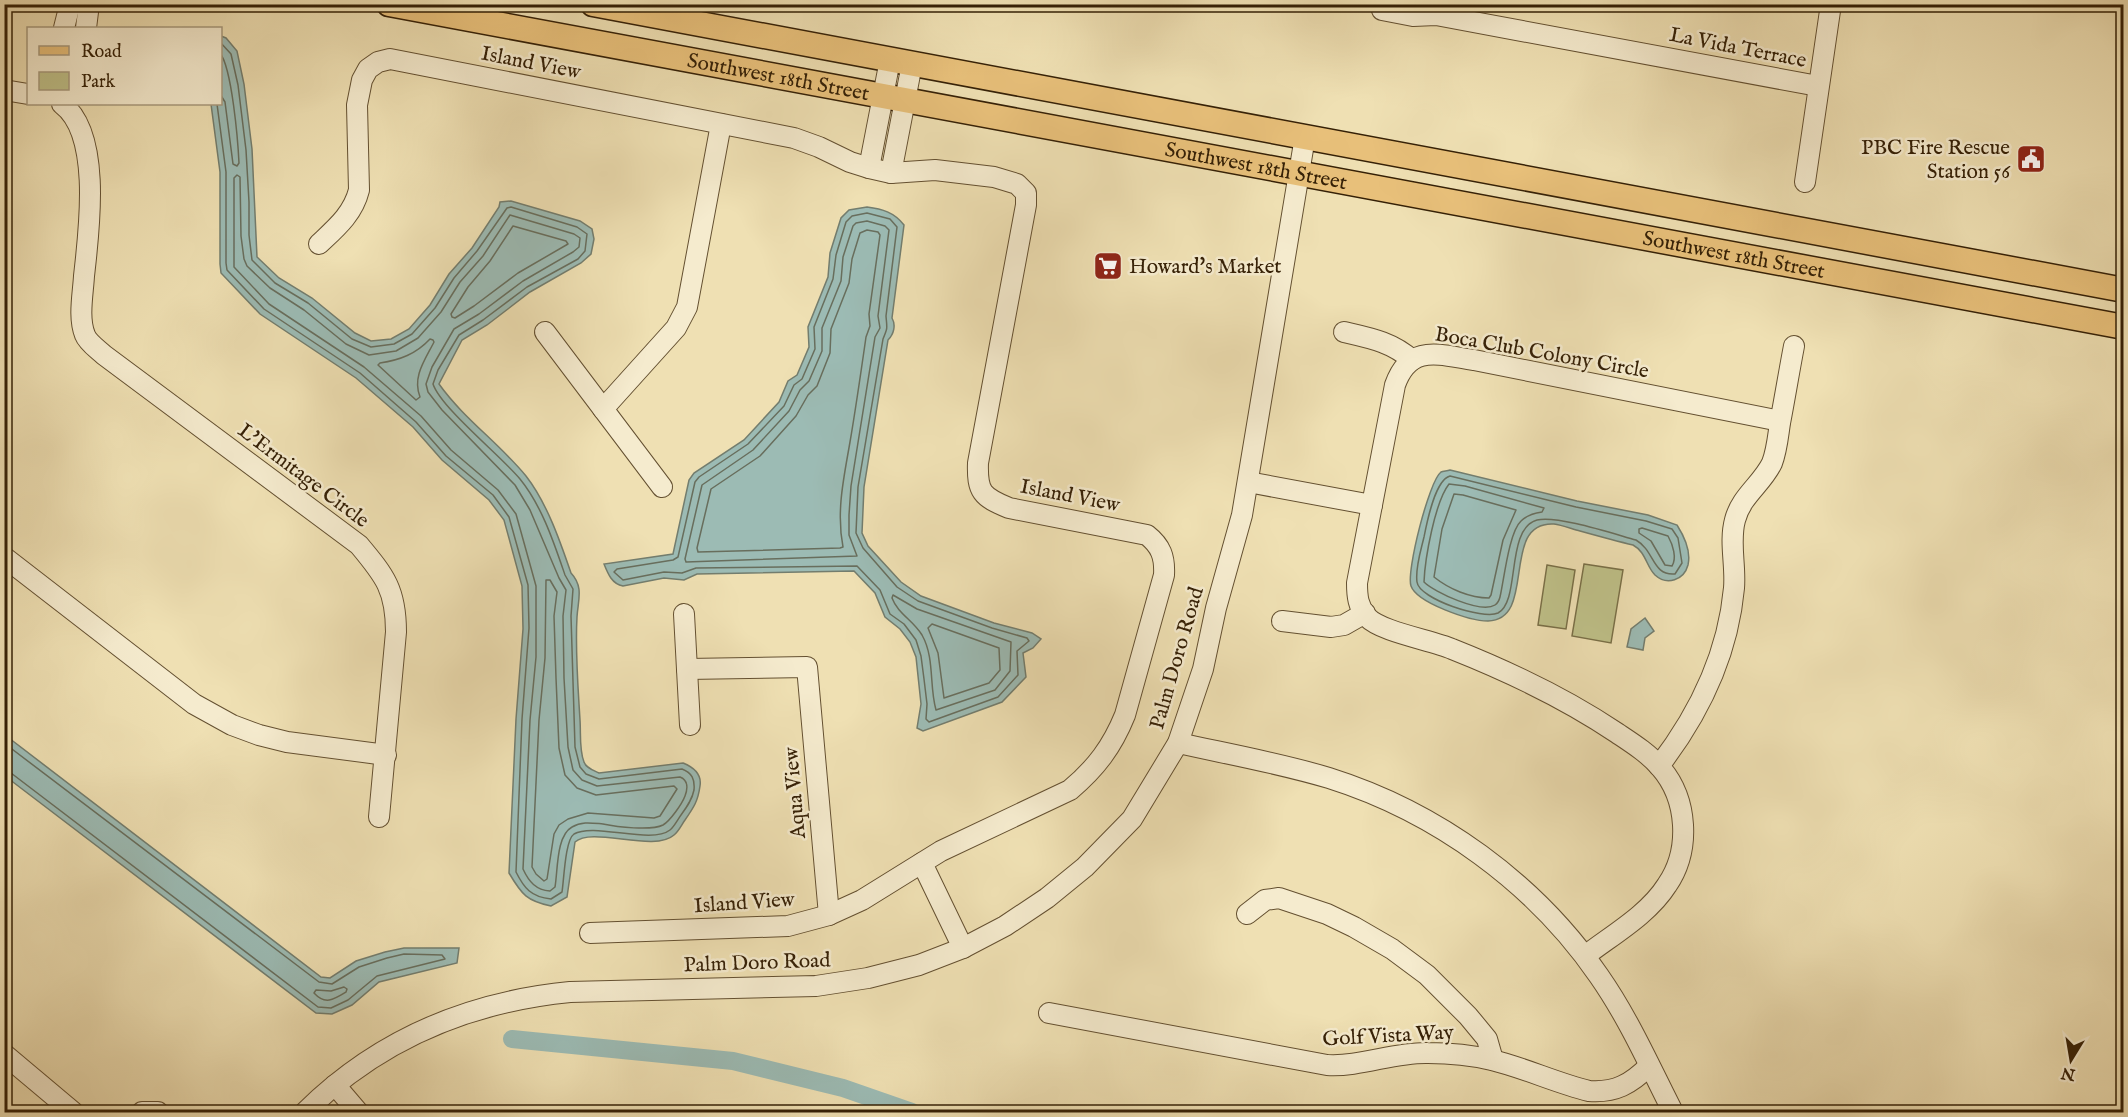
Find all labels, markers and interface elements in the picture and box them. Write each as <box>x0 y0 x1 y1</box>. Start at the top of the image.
street label: La Vida Terrace <box>1667 22 1809 75</box>
legend <box>27 27 222 105</box>
text: Road <box>81 41 122 64</box>
street label: Island View <box>479 41 584 87</box>
street label: Southwest 18th Street <box>685 48 871 108</box>
text: Park <box>81 71 116 94</box>
place label: PBC Fire Rescue Station 56 <box>1861 135 2011 186</box>
street label: Southwest 18th Street <box>1162 137 1349 197</box>
public building icon: PBC Fire Rescue Station 56 <box>2015 143 2047 175</box>
street label: Southwest 18th Street <box>1640 226 1827 286</box>
supermarket icon: Howard's Market <box>1092 250 1124 282</box>
place label: Howard's Market <box>1129 254 1282 281</box>
street label: Boca Club Colony Circle <box>1433 321 1651 386</box>
street label: L'Ermitage Circle <box>232 418 375 535</box>
street label: Island View <box>1018 474 1123 520</box>
street label: Palm Doro Road <box>1144 583 1211 733</box>
street label: Aqua View <box>778 745 813 841</box>
street label: Island View <box>693 886 797 920</box>
street label: Palm Doro Road <box>683 947 832 980</box>
street label: Golf Vista Way <box>1322 1020 1455 1053</box>
north arrow <box>2041 1030 2101 1090</box>
text: N <box>2060 1062 2078 1084</box>

